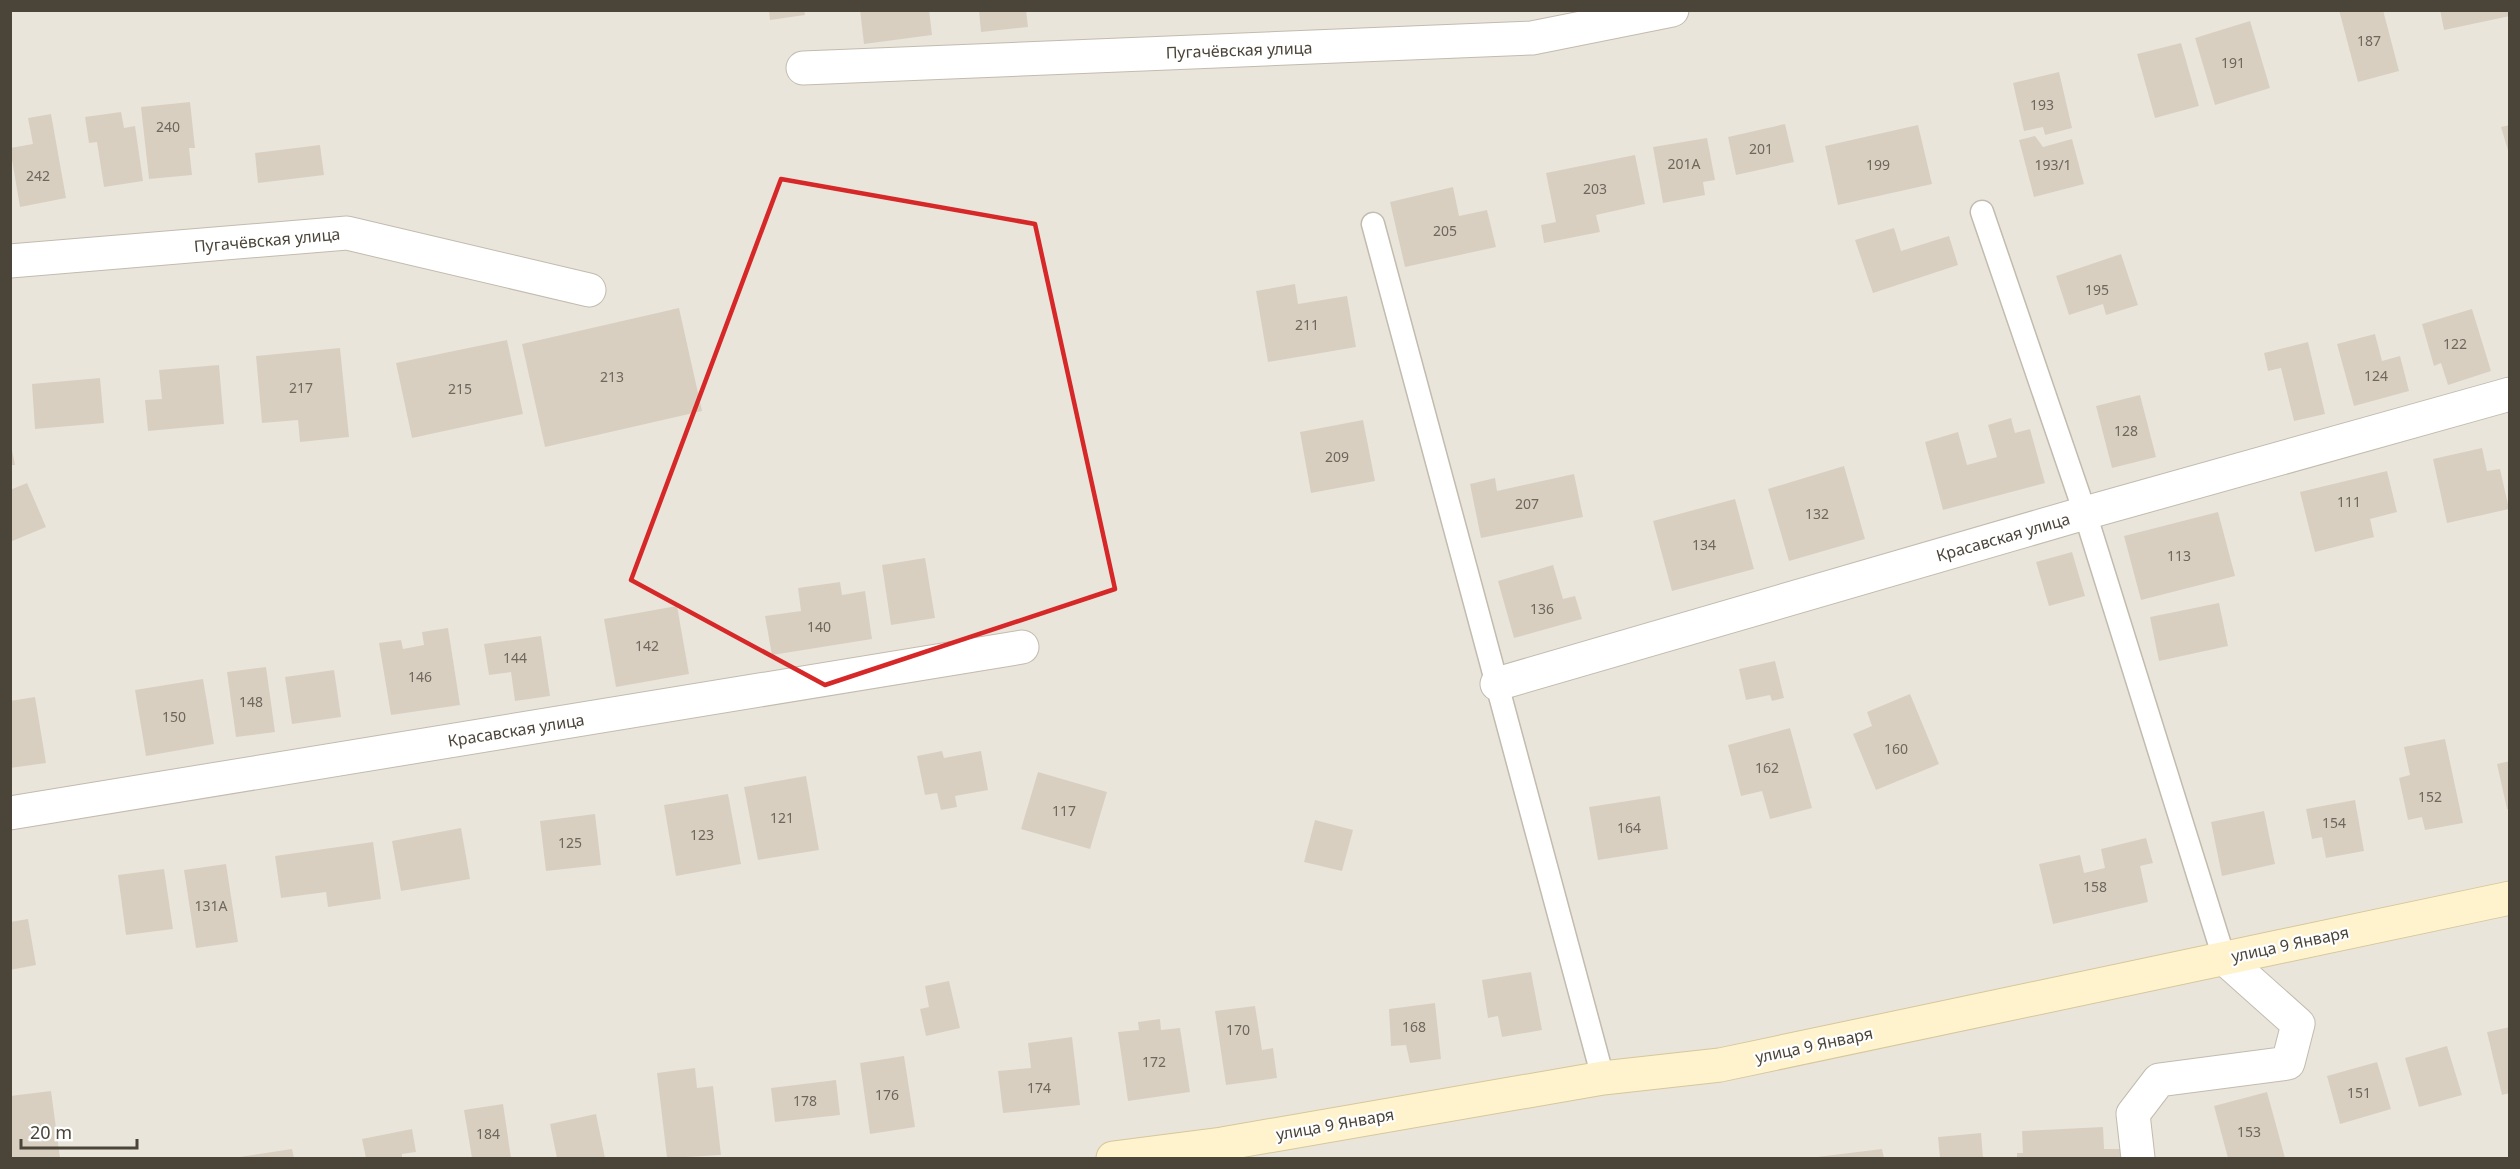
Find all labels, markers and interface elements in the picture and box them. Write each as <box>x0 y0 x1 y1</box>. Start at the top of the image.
house number: 187 <box>2357 31 2381 50</box>
street label: Пугачёвская улица <box>1165 36 1313 64</box>
house number: 191 <box>2221 53 2245 72</box>
house number: 193 <box>2030 95 2054 114</box>
house number: 240 <box>156 117 180 136</box>
house number: 201 <box>1749 139 1773 158</box>
house number: 201А <box>1668 154 1701 173</box>
house number: 199 <box>1866 155 1890 174</box>
house number: 193/1 <box>2034 155 2072 174</box>
house number: 242 <box>26 166 50 185</box>
house number: 203 <box>1583 179 1607 198</box>
house number: 205 <box>1433 221 1457 240</box>
street label: Пугачёвская улица <box>193 223 341 257</box>
house number: 195 <box>2085 280 2109 299</box>
house number: 211 <box>1295 315 1319 334</box>
house number: 122 <box>2443 334 2467 353</box>
house number: 124 <box>2364 366 2388 385</box>
house number: 213 <box>600 367 624 386</box>
house number: 217 <box>289 378 313 397</box>
house number: 215 <box>448 379 472 398</box>
house number: 128 <box>2114 421 2138 440</box>
house number: 209 <box>1325 447 1349 466</box>
house number: 111 <box>2337 492 2361 511</box>
house number: 207 <box>1515 494 1539 513</box>
house number: 132 <box>1805 504 1829 523</box>
street label: Красавская улица <box>1934 507 2072 567</box>
house number: 134 <box>1692 535 1716 554</box>
house number: 113 <box>2167 546 2191 565</box>
house number: 136 <box>1530 599 1554 618</box>
house number: 140 <box>807 617 831 636</box>
house number: 142 <box>635 636 659 655</box>
house number: 144 <box>503 648 527 667</box>
house number: 146 <box>408 667 432 686</box>
house number: 148 <box>239 692 263 711</box>
house number: 150 <box>162 707 186 726</box>
street label: Красавская улица <box>446 708 586 752</box>
house number: 160 <box>1884 739 1908 758</box>
house number: 162 <box>1755 758 1779 777</box>
house number: 152 <box>2418 787 2442 806</box>
house number: 117 <box>1052 801 1076 820</box>
house number: 121 <box>770 808 794 827</box>
house number: 154 <box>2322 813 2346 832</box>
house number: 164 <box>1617 818 1641 837</box>
house number: 123 <box>690 825 714 844</box>
house number: 125 <box>558 833 582 852</box>
house number: 158 <box>2083 877 2107 896</box>
house number: 131А <box>195 896 228 915</box>
street label: улица 9 Января <box>2229 921 2351 967</box>
house number: 168 <box>1402 1017 1426 1036</box>
house number: 170 <box>1226 1020 1250 1039</box>
street label: улица 9 Января <box>1753 1022 1875 1068</box>
house number: 172 <box>1142 1052 1166 1071</box>
house number: 174 <box>1027 1078 1051 1097</box>
house number: 151 <box>2347 1083 2371 1102</box>
house number: 176 <box>875 1085 899 1104</box>
house number: 178 <box>793 1091 817 1110</box>
street label: улица 9 Января <box>1274 1103 1396 1145</box>
scale bar <box>21 1112 136 1150</box>
text: 20 m <box>30 1120 72 1144</box>
house number: 153 <box>2237 1122 2261 1141</box>
house number: 184 <box>476 1124 500 1143</box>

